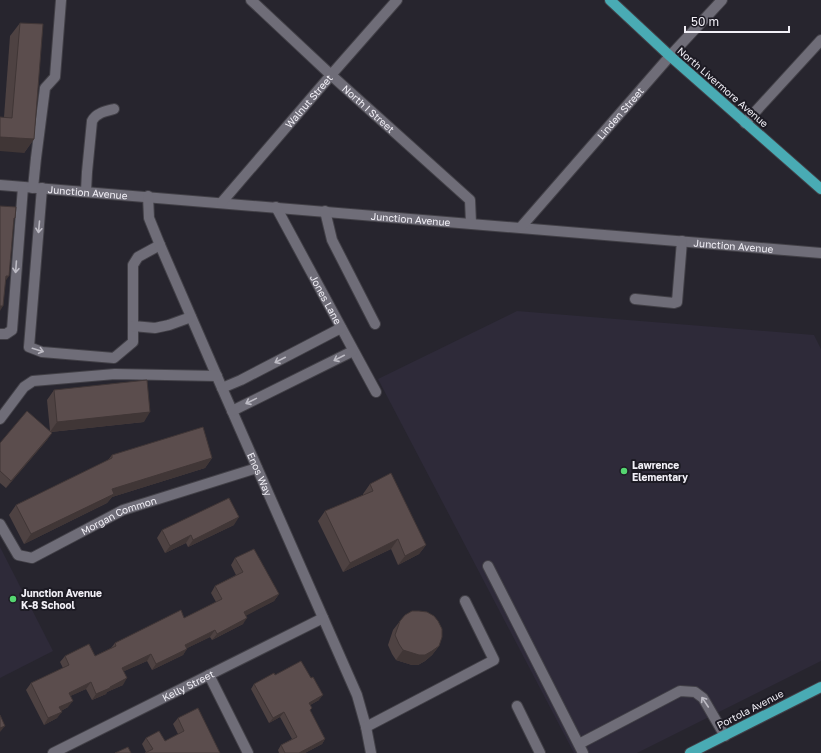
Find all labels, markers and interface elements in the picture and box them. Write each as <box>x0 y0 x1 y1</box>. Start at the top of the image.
scale bar <box>685 8 789 34</box>
text: 50 m <box>691 14 719 29</box>
street label: North Livermore Avenue <box>675 44 771 130</box>
street label: Walnut Street <box>282 72 335 130</box>
street label: North I Street <box>340 82 397 135</box>
street label: Linden Street <box>594 85 646 142</box>
street label: Junction Avenue <box>47 183 128 202</box>
street label: Junction Avenue <box>370 210 451 228</box>
one-way arrow <box>36 220 43 233</box>
street label: Junction Avenue <box>693 236 774 255</box>
one-way arrow <box>13 260 20 273</box>
street label: Jones Lane <box>308 272 344 326</box>
one-way arrow <box>32 347 45 354</box>
one-way arrow <box>333 355 345 363</box>
one-way arrow <box>274 357 286 364</box>
one-way arrow <box>246 398 258 406</box>
street label: Enos Way <box>245 450 275 498</box>
place label: Lawrence Elementary <box>632 459 688 483</box>
marker: Lawrence Elementary <box>619 466 629 476</box>
street label: Morgan Common <box>79 494 158 537</box>
place label: Junction Avenue K-8 School <box>21 587 102 611</box>
marker: Junction Avenue K-8 School <box>8 594 18 604</box>
street label: Kelly Street <box>160 667 216 703</box>
street label: Portola Avenue <box>715 687 786 731</box>
one-way arrow <box>701 697 709 708</box>

